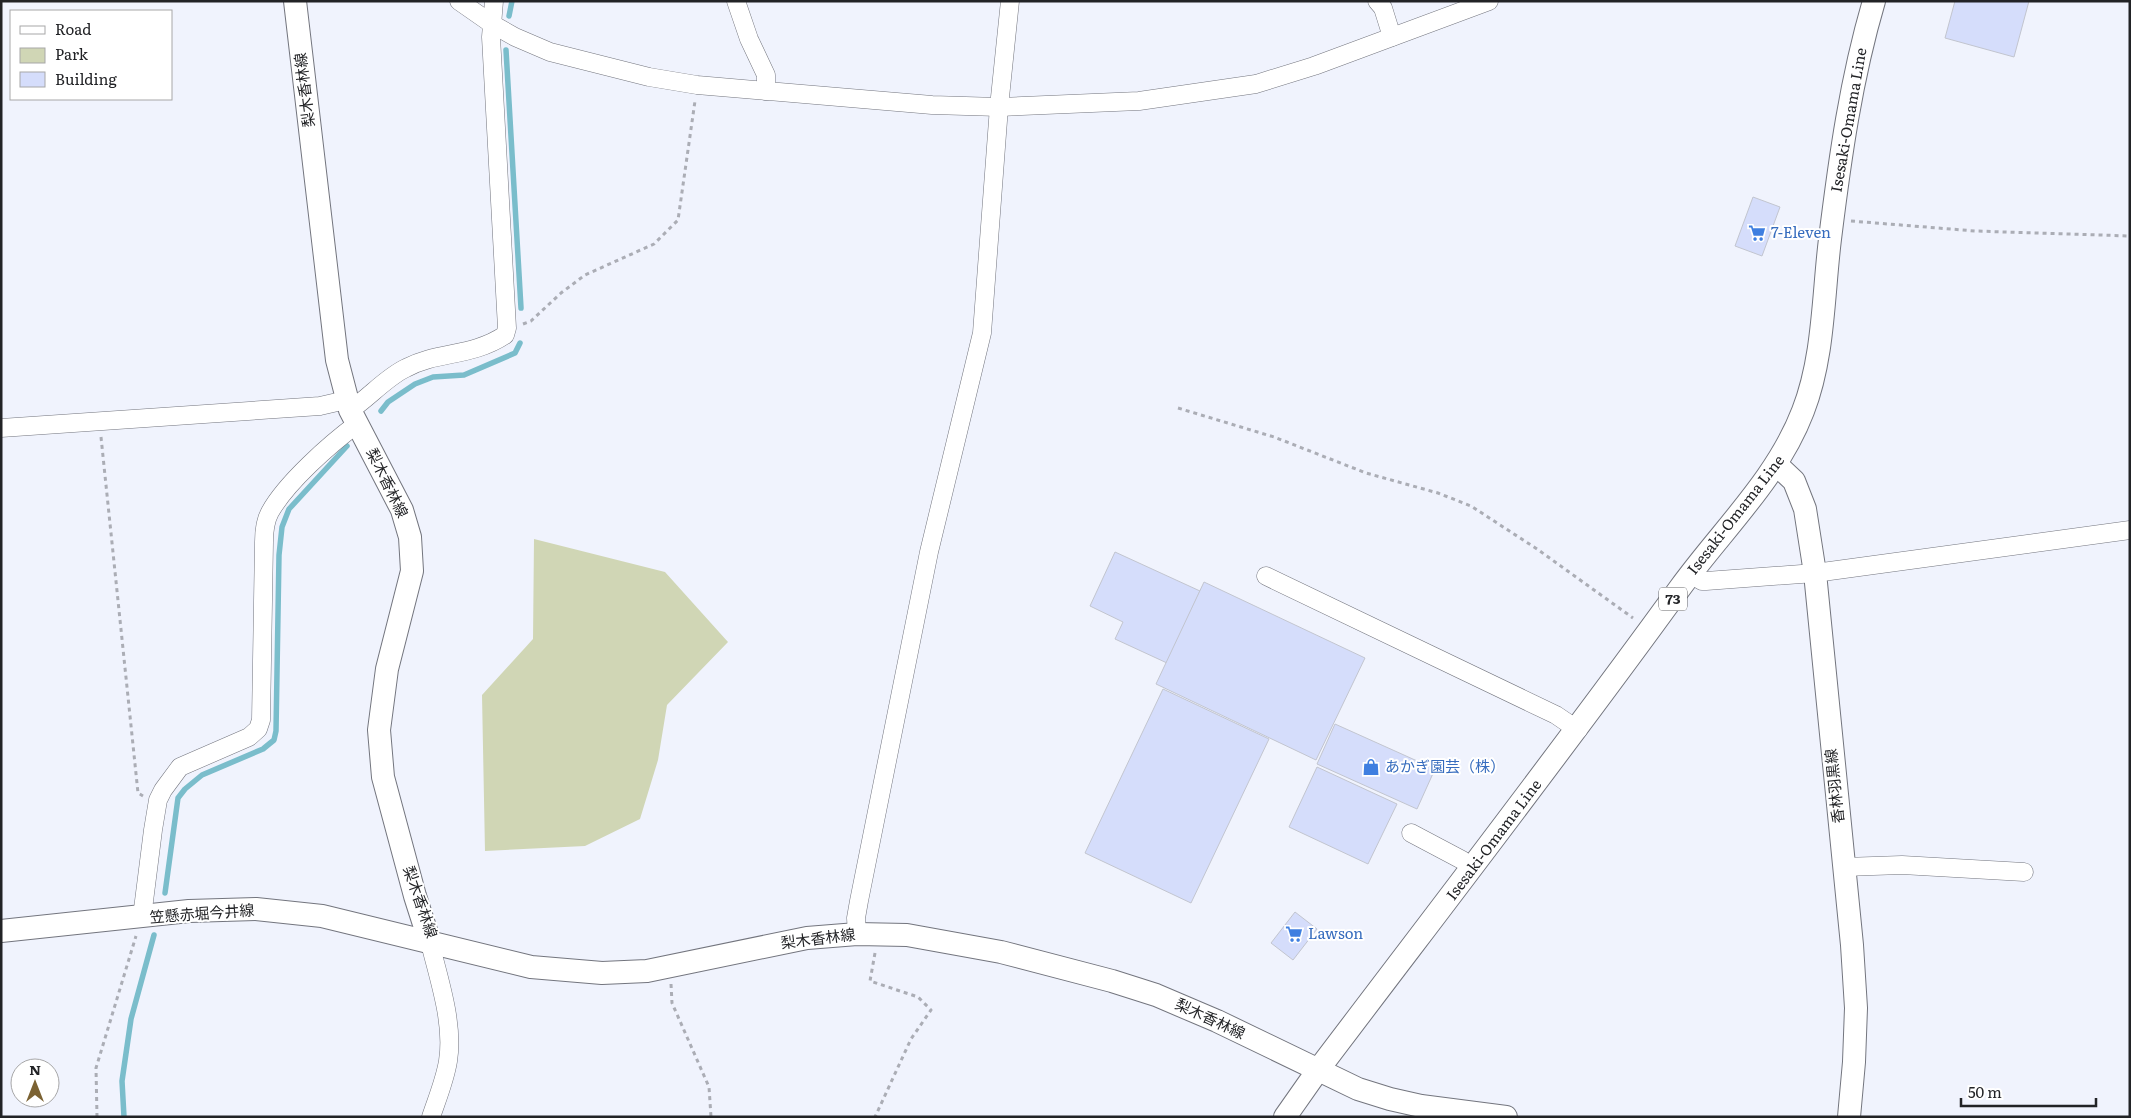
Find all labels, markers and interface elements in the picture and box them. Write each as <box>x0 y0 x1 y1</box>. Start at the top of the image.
legend <box>10 10 172 100</box>
text: Road <box>55 17 91 40</box>
text: Park <box>55 42 89 65</box>
street label: Isesaki-Omama Line <box>1823 45 1872 194</box>
street label: 梨木香林線 <box>288 52 319 129</box>
text: Building <box>55 67 117 90</box>
place label: 7-Eleven <box>1771 220 1831 243</box>
supermarket icon: 7-Eleven <box>1747 223 1767 243</box>
street label: 梨木香林線 <box>362 444 415 521</box>
street label: Isesaki-Omama Line <box>1681 449 1789 579</box>
road number: 73 <box>1659 588 1687 610</box>
street label: 香林羽黒線 <box>1818 748 1849 825</box>
place label: あかぎ園芸（株） <box>1385 754 1505 777</box>
shop icon: あかぎ園芸（株） <box>1361 757 1381 777</box>
street label: Isesaki-Omama Line <box>1440 774 1546 905</box>
street label: 梨木香林線 <box>398 862 445 941</box>
street label: 笠懸赤堀今井線 <box>149 897 255 928</box>
place label: Lawson <box>1308 921 1363 944</box>
street label: 梨木香林線 <box>779 922 856 953</box>
supermarket icon: Lawson <box>1284 924 1304 944</box>
street label: 梨木香林線 <box>1172 991 1249 1044</box>
north arrow <box>10 1058 60 1108</box>
text: N <box>29 1059 41 1079</box>
scale bar <box>1961 1076 2096 1108</box>
text: 50 m <box>1968 1080 2002 1103</box>

